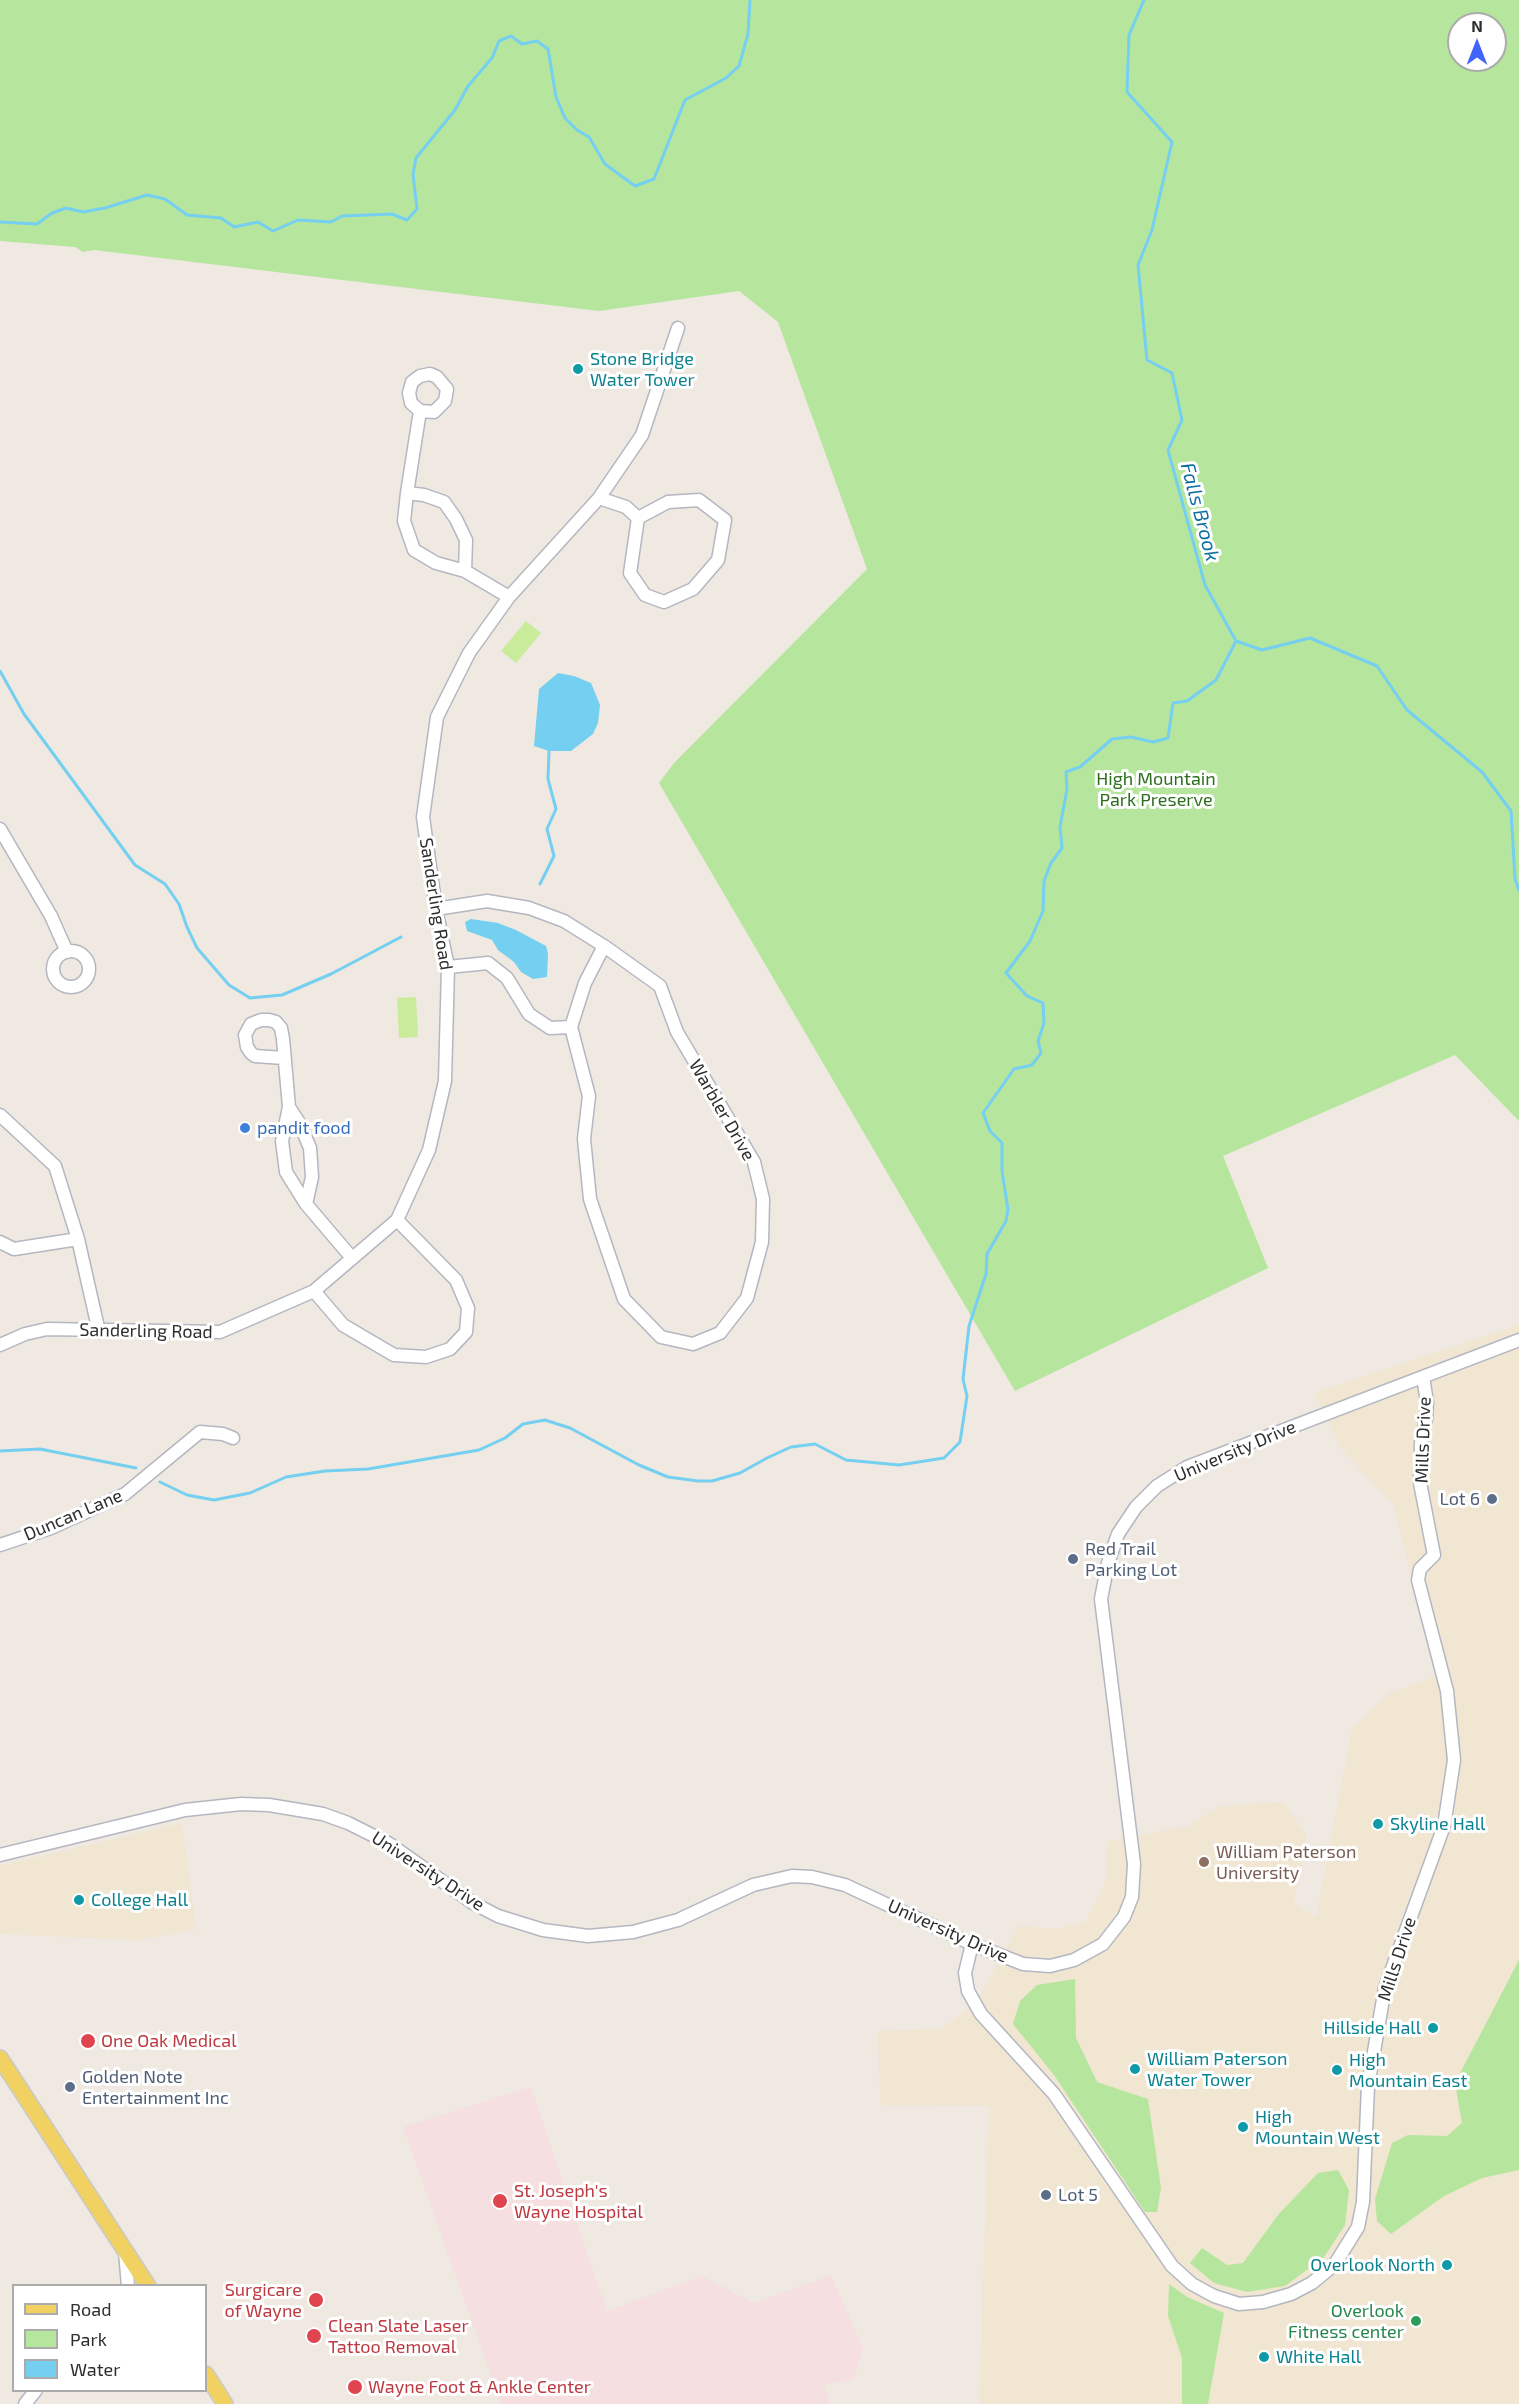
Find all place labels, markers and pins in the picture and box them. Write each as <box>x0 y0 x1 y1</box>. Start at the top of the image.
place label: Stone Bridge Water Tower <box>590 348 695 391</box>
marker: Stone Bridge Water Tower <box>571 362 585 376</box>
place label: pandit food <box>257 1117 351 1139</box>
marker: pandit food <box>238 1121 252 1135</box>
place label: Lot 6 <box>1439 1488 1480 1510</box>
marker: Lot 6 <box>1485 1492 1499 1506</box>
place label: Red Trail Parking Lot <box>1085 1538 1177 1580</box>
marker: Red Trail Parking Lot <box>1066 1552 1080 1566</box>
place label: Skyline Hall <box>1390 1813 1485 1835</box>
marker: Skyline Hall <box>1371 1817 1385 1831</box>
place label: William Paterson University <box>1216 1841 1356 1884</box>
marker: William Paterson University <box>1197 1855 1211 1869</box>
place label: College Hall <box>91 1889 188 1911</box>
marker: College Hall <box>72 1893 86 1907</box>
place label: Hillside Hall <box>1324 2017 1421 2039</box>
marker: Hillside Hall <box>1426 2021 1440 2035</box>
place label: One Oak Medical <box>101 2030 237 2052</box>
marker: One Oak Medical <box>79 2032 97 2050</box>
place label: William Paterson Water Tower <box>1147 2048 1287 2090</box>
place label: High Mountain East <box>1349 2049 1467 2092</box>
marker: William Paterson Water Tower <box>1128 2062 1142 2076</box>
marker: High Mountain East <box>1330 2063 1344 2077</box>
place label: Golden Note Entertainment Inc <box>82 2066 229 2108</box>
marker: Golden Note Entertainment Inc <box>63 2080 77 2094</box>
place label: High Mountain West <box>1255 2106 1380 2148</box>
marker: High Mountain West <box>1236 2120 1250 2134</box>
place label: St. Joseph's Wayne Hospital <box>514 2180 643 2222</box>
place label: Lot 5 <box>1058 2184 1098 2206</box>
marker: Lot 5 <box>1039 2188 1053 2202</box>
marker: St. Joseph's Wayne Hospital <box>491 2192 509 2210</box>
place label: Overlook North <box>1310 2254 1435 2276</box>
marker: Overlook North <box>1440 2258 1454 2272</box>
place label: Surgicare of Wayne <box>225 2279 302 2322</box>
marker: Surgicare of Wayne <box>307 2291 325 2309</box>
place label: Overlook Fitness center <box>1288 2300 1404 2342</box>
marker: Overlook Fitness center <box>1409 2314 1423 2328</box>
place label: Clean Slate Laser Tattoo Removal <box>328 2315 469 2358</box>
marker: Clean Slate Laser Tattoo Removal <box>305 2327 323 2345</box>
place label: White Hall <box>1276 2346 1361 2368</box>
marker: White Hall <box>1257 2350 1271 2364</box>
place label: Wayne Foot & Ankle Center <box>368 2376 591 2398</box>
marker: Wayne Foot & Ankle Center <box>346 2378 364 2396</box>

